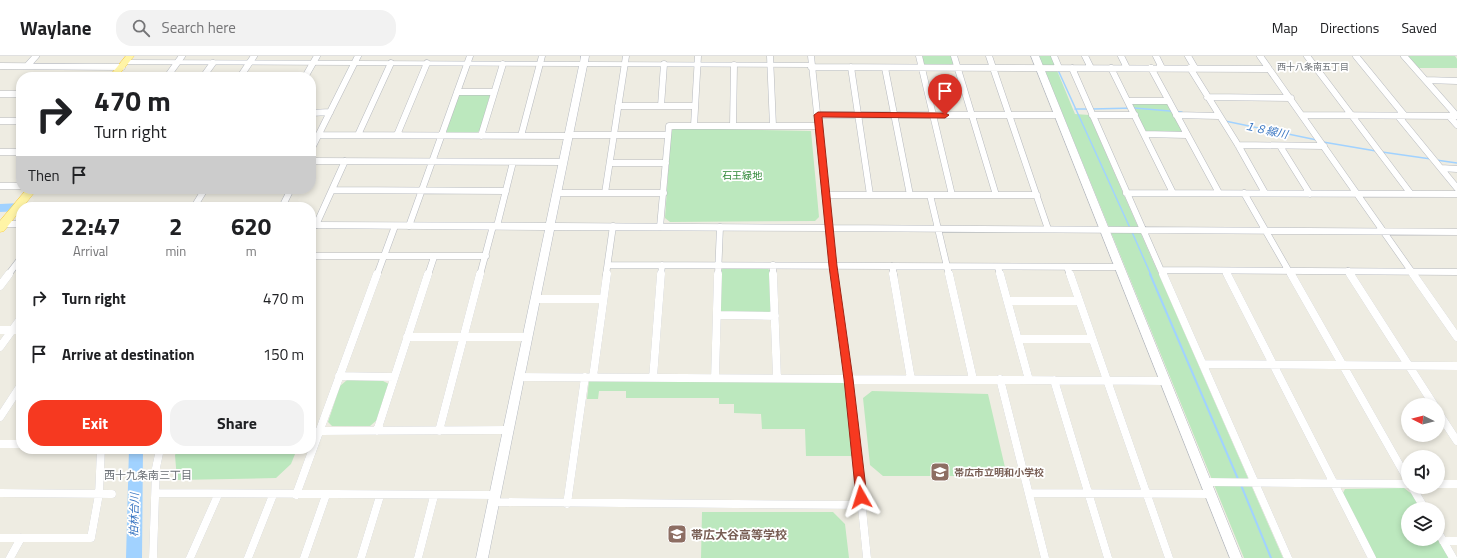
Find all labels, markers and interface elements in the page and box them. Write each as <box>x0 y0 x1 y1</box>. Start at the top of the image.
search box <box>116 10 396 46</box>
text: Waylane <box>20 13 92 42</box>
text: Search here <box>162 16 236 39</box>
icon: search <box>130 17 152 39</box>
text: Map <box>1272 17 1298 38</box>
text: Directions <box>1320 17 1379 38</box>
text: Saved <box>1401 17 1437 38</box>
district label: 西十八条南五丁目 <box>1277 60 1349 73</box>
pin <box>928 74 962 115</box>
text: 470 m <box>94 79 171 122</box>
icon: arrive <box>934 80 956 102</box>
icon: right <box>28 88 80 140</box>
text: Turn right <box>94 118 167 145</box>
water label: １８線川 <box>1243 118 1290 143</box>
text: Then <box>28 164 60 187</box>
icon: arrive <box>68 164 90 186</box>
park label: 石王緑地 <box>722 168 763 183</box>
text: 22:47 <box>61 208 121 244</box>
text: 2 <box>169 208 183 244</box>
text: 620 <box>231 208 271 244</box>
text: Arrival <box>73 241 108 261</box>
text: min <box>165 241 186 261</box>
text: m <box>246 241 257 261</box>
icon: right <box>28 287 50 309</box>
text: Turn right <box>62 287 126 310</box>
text: 470 m <box>263 287 304 310</box>
icon: arrive <box>28 343 50 365</box>
text: Arrive at destination <box>62 343 195 366</box>
text: 150 m <box>263 343 304 366</box>
north arrow <box>1401 398 1445 442</box>
map controls <box>1401 398 1445 546</box>
button: Exit <box>28 400 162 446</box>
button: Share <box>170 400 304 446</box>
button: sound <box>1401 450 1445 494</box>
school or university icon: 帯広市立明和小学校 <box>929 461 951 483</box>
place label: 帯広市立明和小学校 <box>954 465 1044 480</box>
district label: 西十九条南三丁目 <box>104 467 192 483</box>
position arrow <box>840 476 882 518</box>
water label: 柏林台川 <box>126 492 142 537</box>
button: layers <box>1401 502 1445 546</box>
school or university icon: 帯広大谷高等学校 <box>666 523 688 545</box>
place label: 帯広大谷高等学校 <box>691 525 787 544</box>

